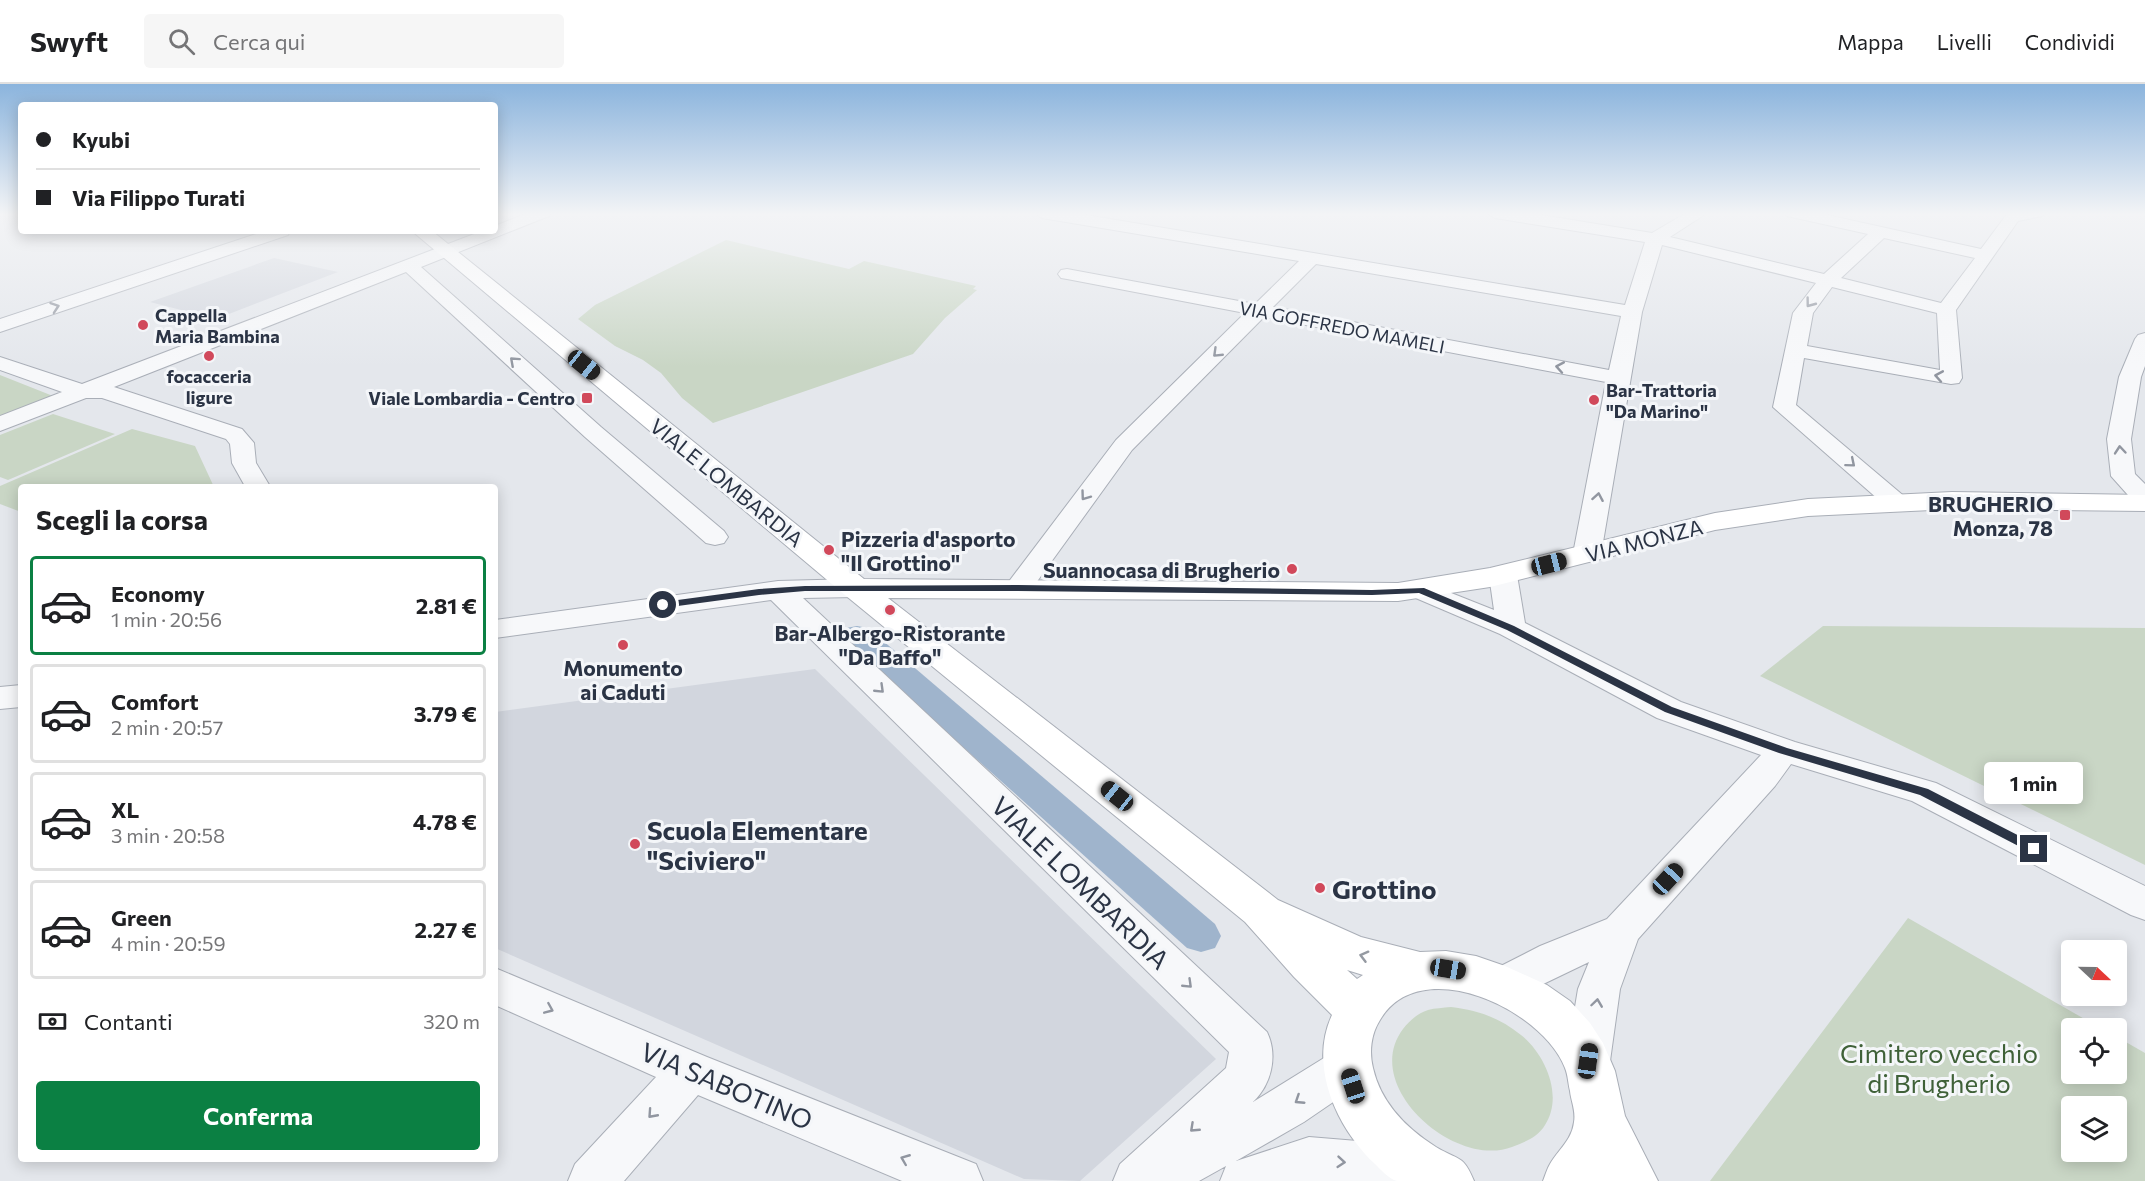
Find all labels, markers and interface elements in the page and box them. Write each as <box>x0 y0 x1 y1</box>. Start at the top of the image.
search box <box>144 14 564 68</box>
text: Swyft <box>30 24 108 58</box>
icon: search <box>165 25 198 58</box>
text: Cerca qui <box>213 28 306 55</box>
text: Mappa <box>1837 29 1904 54</box>
text: Livelli <box>1937 29 1992 54</box>
text: Condividi <box>2025 29 2115 54</box>
text: Kyubi <box>72 126 130 153</box>
text: Via Filippo Turati <box>72 184 245 211</box>
street label: VIA GOFFREDO MAMELI <box>1237 296 1447 358</box>
one-way arrow <box>1806 297 1817 308</box>
one-way arrow <box>49 302 60 315</box>
place label: Cappella Maria Bambina <box>155 304 280 347</box>
marker: Cappella Maria Bambina <box>136 318 150 332</box>
one-way arrow <box>1214 345 1225 356</box>
car <box>564 347 604 383</box>
marker: focacceria ligure <box>202 349 216 363</box>
one-way arrow <box>510 357 521 368</box>
one-way arrow <box>1555 362 1565 374</box>
place label: focacceria ligure <box>167 365 251 408</box>
one-way arrow <box>1935 370 1944 382</box>
place label: Bar-Trattoria "Da Marino" <box>1606 379 1717 422</box>
place label: Viale Lombardia - Centro <box>368 387 575 409</box>
marker: Viale Lombardia - Centro <box>580 391 594 405</box>
marker: Bar-Trattoria "Da Marino" <box>1587 393 1601 407</box>
street label: VIALE LOMBARDIA <box>645 413 809 551</box>
one-way arrow <box>2114 445 2127 454</box>
one-way arrow <box>1844 456 1855 467</box>
one-way arrow <box>1081 489 1092 500</box>
place label: BRUGHERIO Monza, 78 <box>1928 491 2053 540</box>
one-way arrow <box>1591 492 1604 502</box>
text: Scegli la corsa <box>36 503 208 536</box>
marker: BRUGHERIO Monza, 78 <box>2058 508 2072 522</box>
street label: VIA MONZA <box>1583 513 1705 567</box>
place label: Pizzeria d'asporto "Il Grottino" <box>841 526 1016 575</box>
marker: Pizzeria d'asporto "Il Grottino" <box>822 543 836 557</box>
car <box>1529 551 1569 577</box>
place label: Suannocasa di Brugherio <box>1043 557 1280 582</box>
marker: Suannocasa di Brugherio <box>1285 562 1299 576</box>
icon: car <box>39 579 93 633</box>
text: Economy <box>111 580 205 607</box>
route start <box>649 591 676 618</box>
text: 2.81 € <box>416 592 477 619</box>
marker: Bar-Albergo-Ristorante "Da Baffo" <box>883 603 897 617</box>
text: 1 min · 20:56 <box>111 607 222 631</box>
place label: Bar-Albergo-Ristorante "Da Baffo" <box>775 620 1005 669</box>
marker: Monumento ai Caduti <box>616 638 630 652</box>
place label: Monumento ai Caduti <box>563 655 683 704</box>
one-way arrow <box>873 682 884 693</box>
icon: car <box>39 687 93 741</box>
text: Comfort <box>111 688 199 715</box>
text: 3.79 € <box>414 700 477 727</box>
text: 2 min · 20:57 <box>111 715 223 739</box>
callout: 1 min <box>1984 762 2084 804</box>
text: 1 min <box>2010 771 2057 795</box>
car <box>1097 778 1137 814</box>
street label: VIALE LOMBARDIA <box>986 789 1176 975</box>
icon: car <box>39 795 93 849</box>
text: XL <box>111 796 139 823</box>
text: 4.78 € <box>413 808 477 835</box>
place label: Scuola Elementare "Sciviero" <box>647 814 868 875</box>
text: 3 min · 20:58 <box>111 823 225 847</box>
route end <box>2020 835 2047 862</box>
marker: Scuola Elementare "Sciviero" <box>628 837 642 851</box>
car <box>1649 860 1687 898</box>
place label: Grottino <box>1332 873 1437 904</box>
marker: Grottino <box>1313 881 1327 895</box>
icon: car <box>39 903 93 957</box>
text: Green <box>111 904 172 931</box>
text: 2.27 € <box>415 916 477 943</box>
text: 4 min · 20:59 <box>111 931 226 955</box>
north arrow <box>2061 940 2127 1006</box>
map controls <box>2061 940 2127 1162</box>
one-way arrow <box>1359 951 1370 963</box>
car <box>1429 957 1467 981</box>
one-way arrow <box>1181 977 1191 988</box>
one-way arrow <box>1590 999 1602 1008</box>
one-way arrow <box>542 1002 553 1014</box>
icon: cash <box>36 1005 69 1038</box>
text: Contanti <box>84 1008 173 1035</box>
text: 320 m <box>423 1009 480 1033</box>
button: locate <box>2061 1018 2127 1084</box>
street label: VIA SABOTINO <box>637 1035 817 1135</box>
park label: Cimitero vecchio di Brugherio <box>1840 1037 2038 1098</box>
car <box>1577 1042 1599 1080</box>
car <box>1339 1066 1367 1106</box>
button: Conferma <box>36 1081 480 1150</box>
one-way arrow <box>1295 1092 1305 1104</box>
button: layers <box>2061 1096 2127 1162</box>
one-way arrow <box>648 1107 659 1118</box>
one-way arrow <box>1190 1121 1200 1132</box>
one-way arrow <box>901 1154 912 1166</box>
one-way arrow <box>1337 1155 1346 1168</box>

